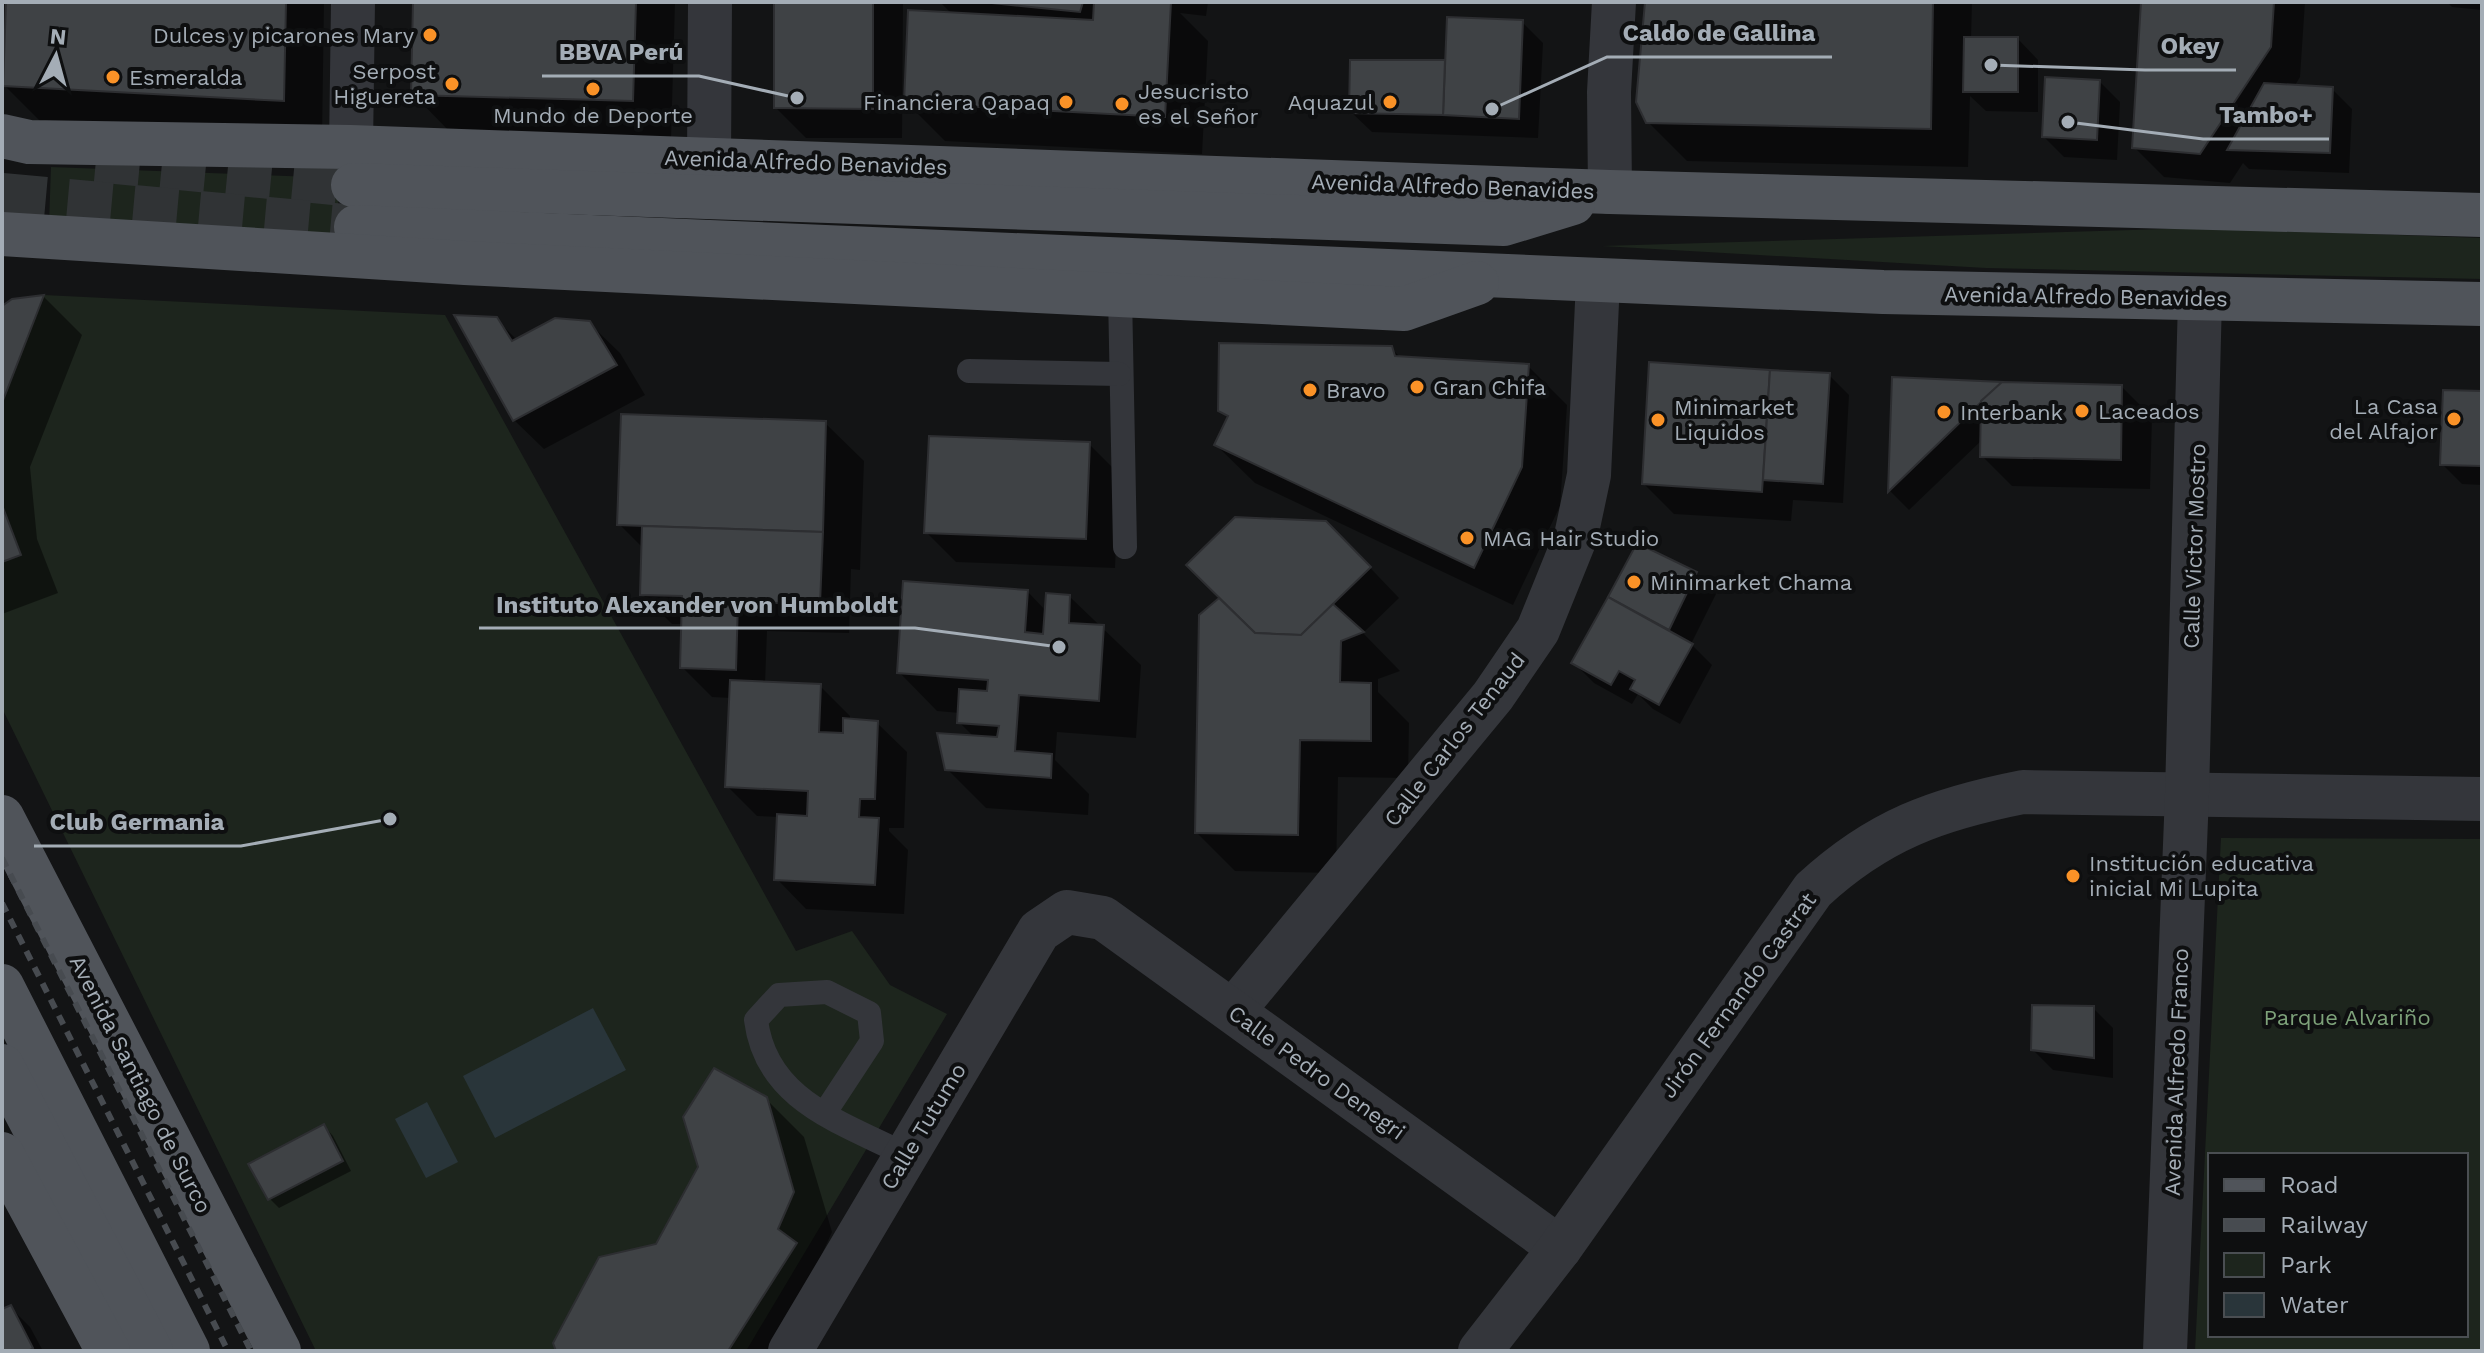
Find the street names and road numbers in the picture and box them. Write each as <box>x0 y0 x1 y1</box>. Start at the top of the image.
street label: Avenida Alfredo Benavides <box>664 145 948 180</box>
street label: Avenida Alfredo Benavides <box>1311 169 1595 204</box>
street label: Avenida Alfredo Benavides <box>1944 282 2228 311</box>
street label: Calle Victor Mostro <box>2178 443 2211 649</box>
street label: Calle Carlos Tenaud <box>1379 648 1530 831</box>
street label: Jirón Fernando Castrat <box>1656 888 1821 1103</box>
street label: Avenida Alfredo Franco <box>2160 948 2193 1197</box>
street label: Avenida Santiago de Surco <box>64 951 217 1217</box>
street label: Calle Pedro Denegri <box>1224 1000 1410 1145</box>
street label: Calle Tutumo <box>876 1059 971 1194</box>

